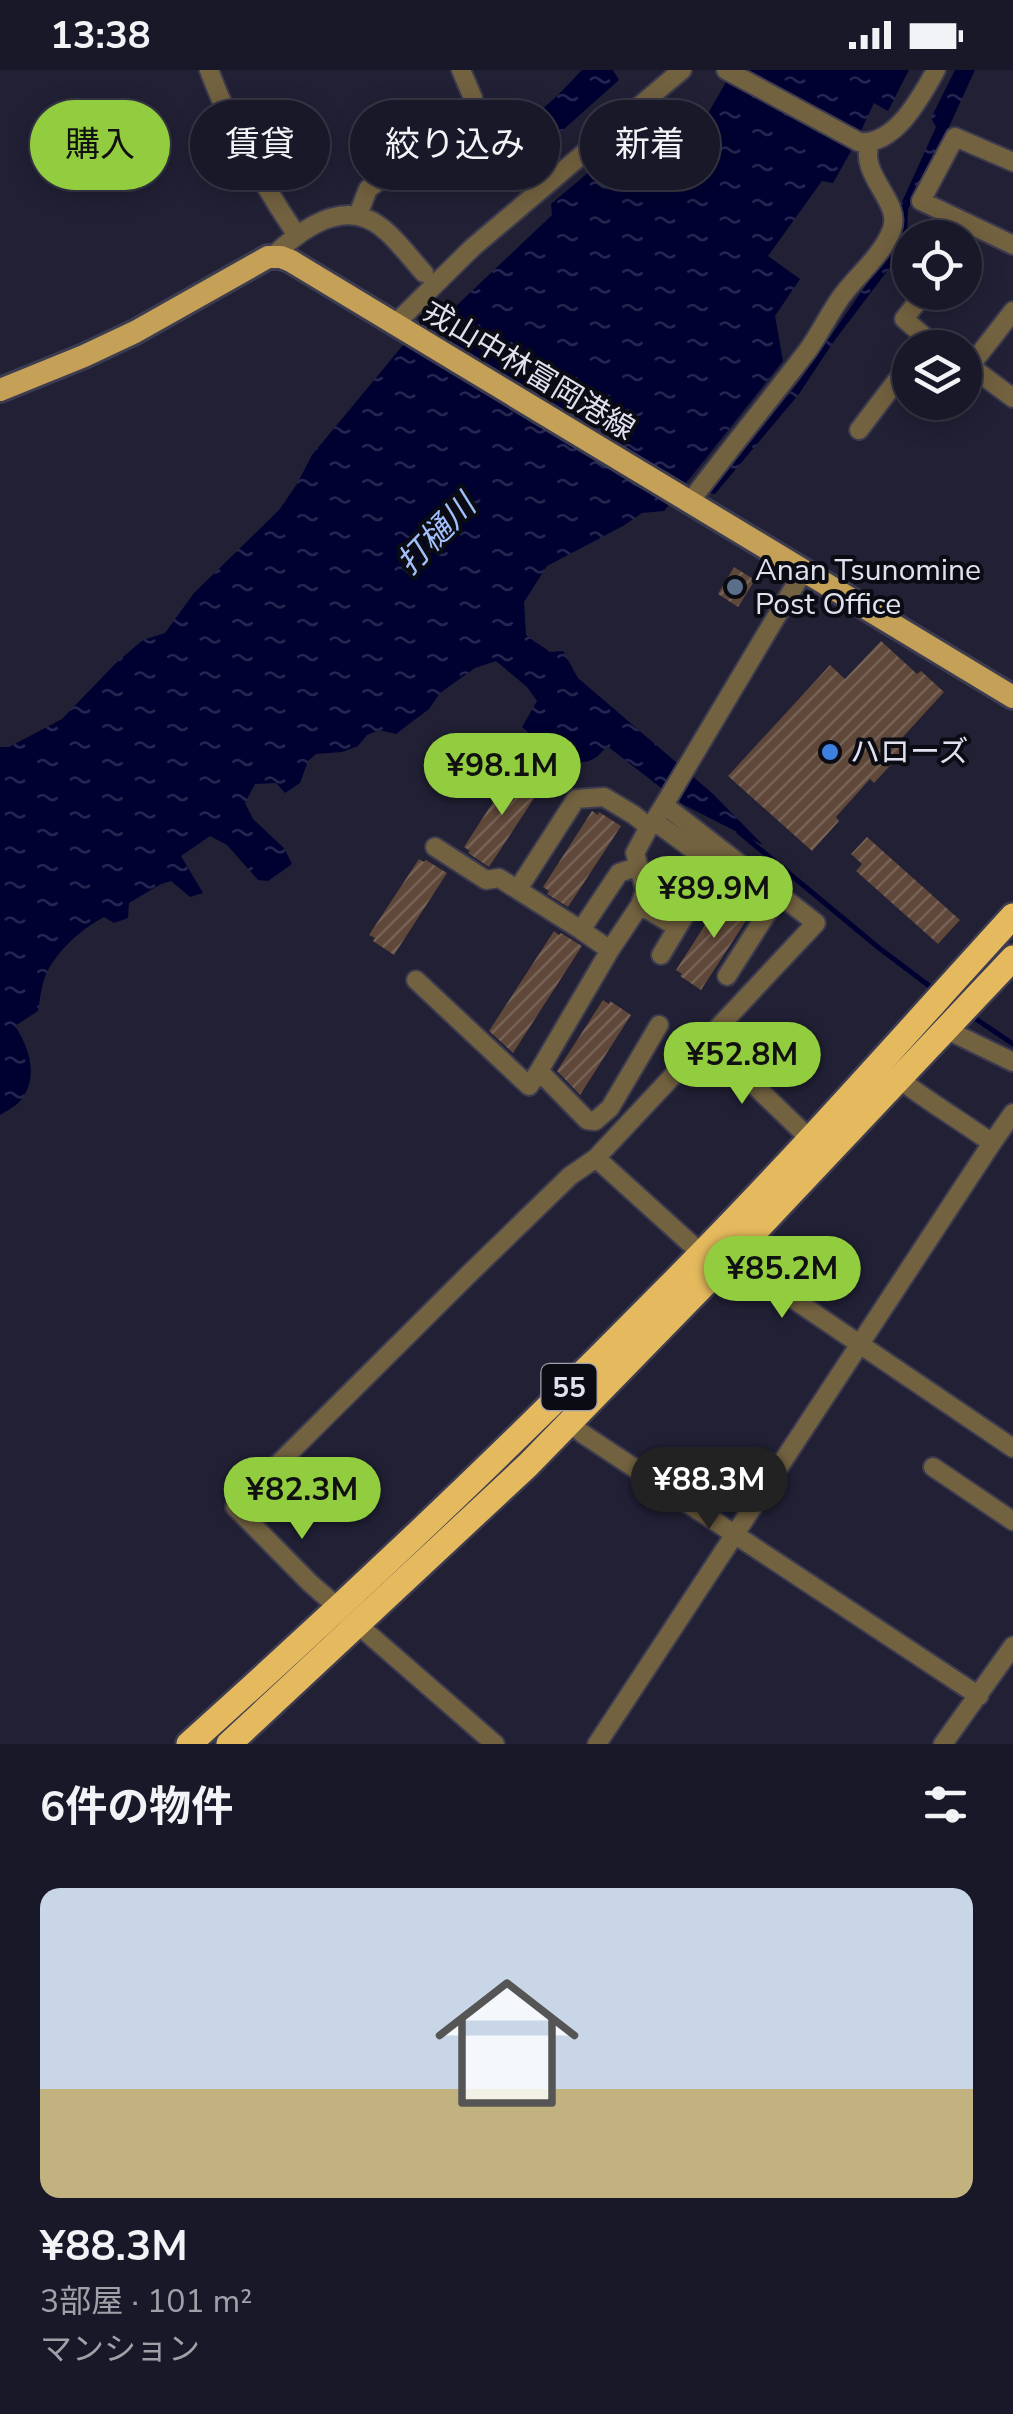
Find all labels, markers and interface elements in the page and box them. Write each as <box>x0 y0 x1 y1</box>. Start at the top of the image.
text: 13:38 <box>50 10 151 61</box>
chip: 購入 <box>30 100 170 190</box>
chip: 賃貸 <box>190 100 330 190</box>
chip: 絞り込み <box>350 100 560 190</box>
chip: 新着 <box>580 100 720 190</box>
map controls <box>892 220 982 420</box>
button: locate <box>892 220 982 310</box>
street label: 戎山中林富岡港線 <box>415 291 642 450</box>
button: layers <box>892 330 982 420</box>
water label: 打樋川 <box>388 483 487 584</box>
place label: Anan Tsunomine Post Office <box>755 550 981 625</box>
marker: Anan Tsunomine Post Office <box>724 576 746 598</box>
place label: ハローズ <box>850 732 969 773</box>
pin: ¥98.1M <box>421 733 583 818</box>
marker: ハローズ <box>819 741 841 763</box>
text: ¥98.1M <box>446 744 558 787</box>
pin: ¥89.9M <box>633 856 795 941</box>
text: ¥89.9M <box>658 867 770 910</box>
pin: ¥52.8M <box>661 1022 823 1107</box>
text: ¥52.8M <box>686 1033 798 1076</box>
pin: ¥85.2M <box>701 1236 863 1321</box>
text: ¥85.2M <box>726 1247 838 1290</box>
road number: 55 <box>542 1364 596 1410</box>
pin: ¥88.3M <box>628 1447 790 1532</box>
pin: ¥82.3M <box>221 1457 383 1542</box>
text: ¥88.3M <box>653 1458 765 1501</box>
text: ¥82.3M <box>246 1468 358 1511</box>
icon: filters <box>918 1777 973 1832</box>
text: 6件の物件 <box>40 1779 233 1836</box>
icon: home <box>417 1953 597 2133</box>
text: ¥88.3M <box>40 2218 188 2275</box>
text: 3部屋 · 101 m² <box>40 2280 252 2323</box>
text: マンション <box>40 2328 200 2371</box>

